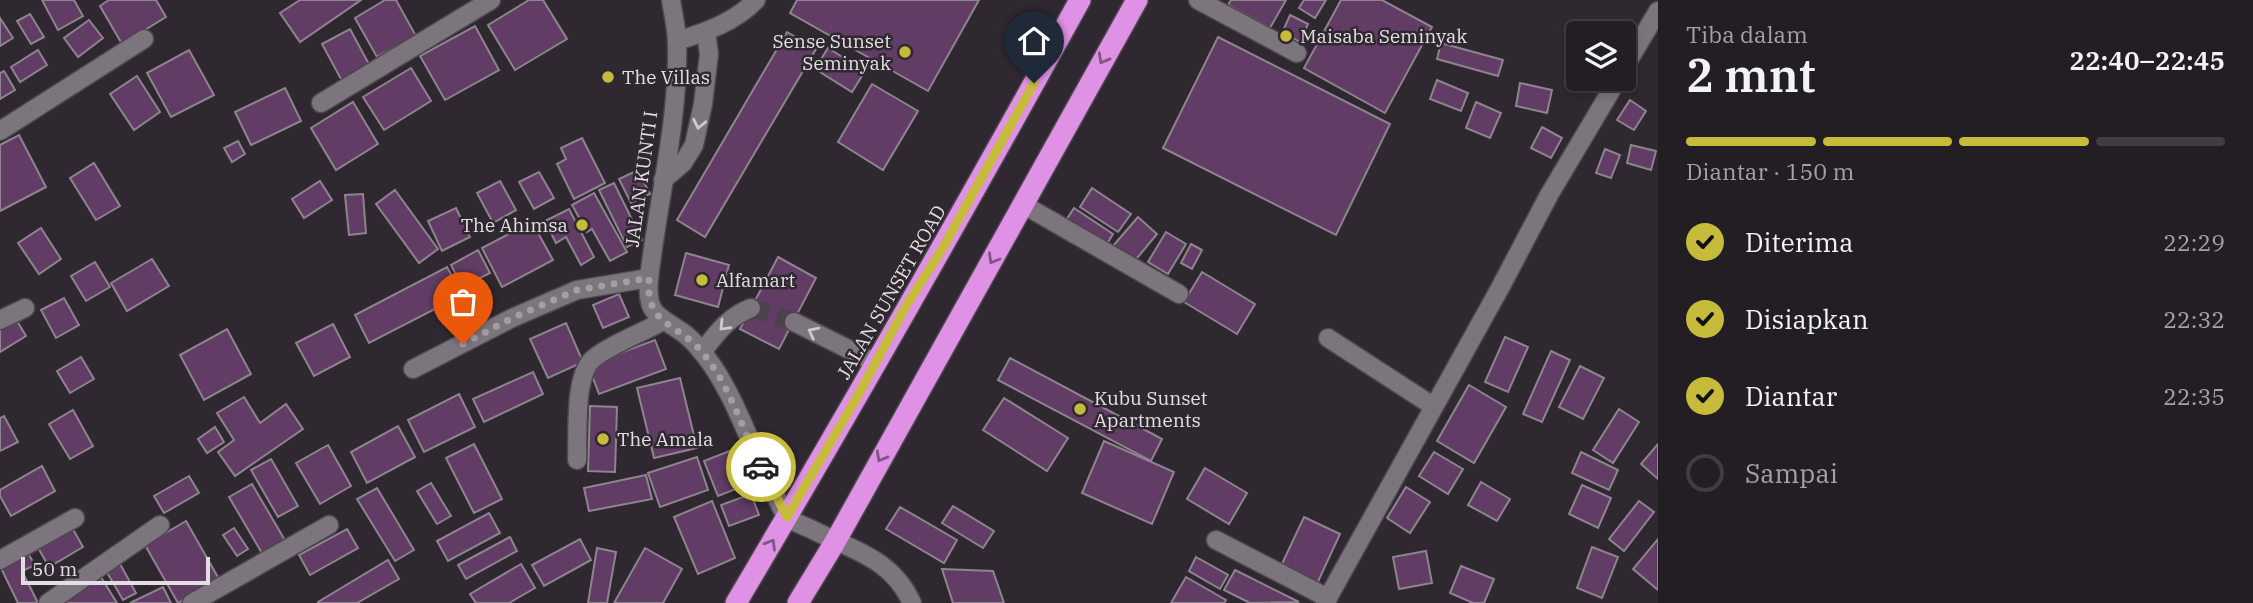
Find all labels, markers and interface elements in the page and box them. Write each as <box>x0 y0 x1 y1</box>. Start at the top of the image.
pin <box>1004 11 1064 83</box>
text: Tiba dalam <box>1686 19 1808 49</box>
map controls <box>1566 21 1636 91</box>
button: layers <box>1566 21 1636 91</box>
icon: home <box>1015 22 1053 60</box>
place label: Maisaba Seminyak <box>1300 24 1467 48</box>
marker: Maisaba Seminyak <box>1278 28 1294 44</box>
place label: Sense Sunset Seminyak <box>772 29 891 75</box>
text: 22:40–22:45 <box>2069 43 2225 77</box>
marker: Sense Sunset Seminyak <box>897 44 913 60</box>
text: 2 mnt <box>1686 45 1816 105</box>
one-way arrow <box>1098 52 1111 65</box>
place label: The Villas <box>622 65 710 89</box>
marker: The Villas <box>600 69 616 85</box>
street label: JALAN KUNTI I <box>620 109 662 249</box>
one-way arrow <box>692 118 707 130</box>
text: Diantar · 150 m <box>1686 156 1854 186</box>
street label: JALAN SUNSET ROAD <box>831 201 951 383</box>
place label: The Ahimsa <box>461 213 568 237</box>
marker: The Ahimsa <box>574 217 590 233</box>
icon: check <box>1686 223 1724 261</box>
text: Diterima <box>1745 225 1853 259</box>
text: 22:29 <box>2163 227 2225 257</box>
one-way arrow <box>988 251 1001 264</box>
place label: Alfamart <box>716 268 796 292</box>
pin <box>433 272 493 344</box>
marker: Alfamart <box>694 272 710 288</box>
icon: bag <box>444 283 482 321</box>
icon: check <box>1686 300 1724 338</box>
text: Disiapkan <box>1745 302 1869 336</box>
text: 22:32 <box>2163 304 2225 334</box>
one-way arrow <box>719 318 732 331</box>
one-way arrow <box>808 326 820 340</box>
icon: check <box>1686 377 1724 415</box>
text: Diantar <box>1745 379 1837 413</box>
text: 22:35 <box>2163 381 2225 411</box>
place label: Kubu Sunset Apartments <box>1094 386 1208 432</box>
marker: Kubu Sunset Apartments <box>1072 401 1088 417</box>
place label: The Amala <box>617 427 713 451</box>
marker: The Amala <box>595 431 611 447</box>
courier <box>726 432 796 502</box>
icon: car <box>742 448 780 486</box>
one-way arrow <box>876 449 889 462</box>
text: Sampai <box>1745 456 1838 490</box>
one-way arrow <box>763 539 776 552</box>
scale bar <box>21 554 210 586</box>
text: 50 m <box>32 557 77 581</box>

